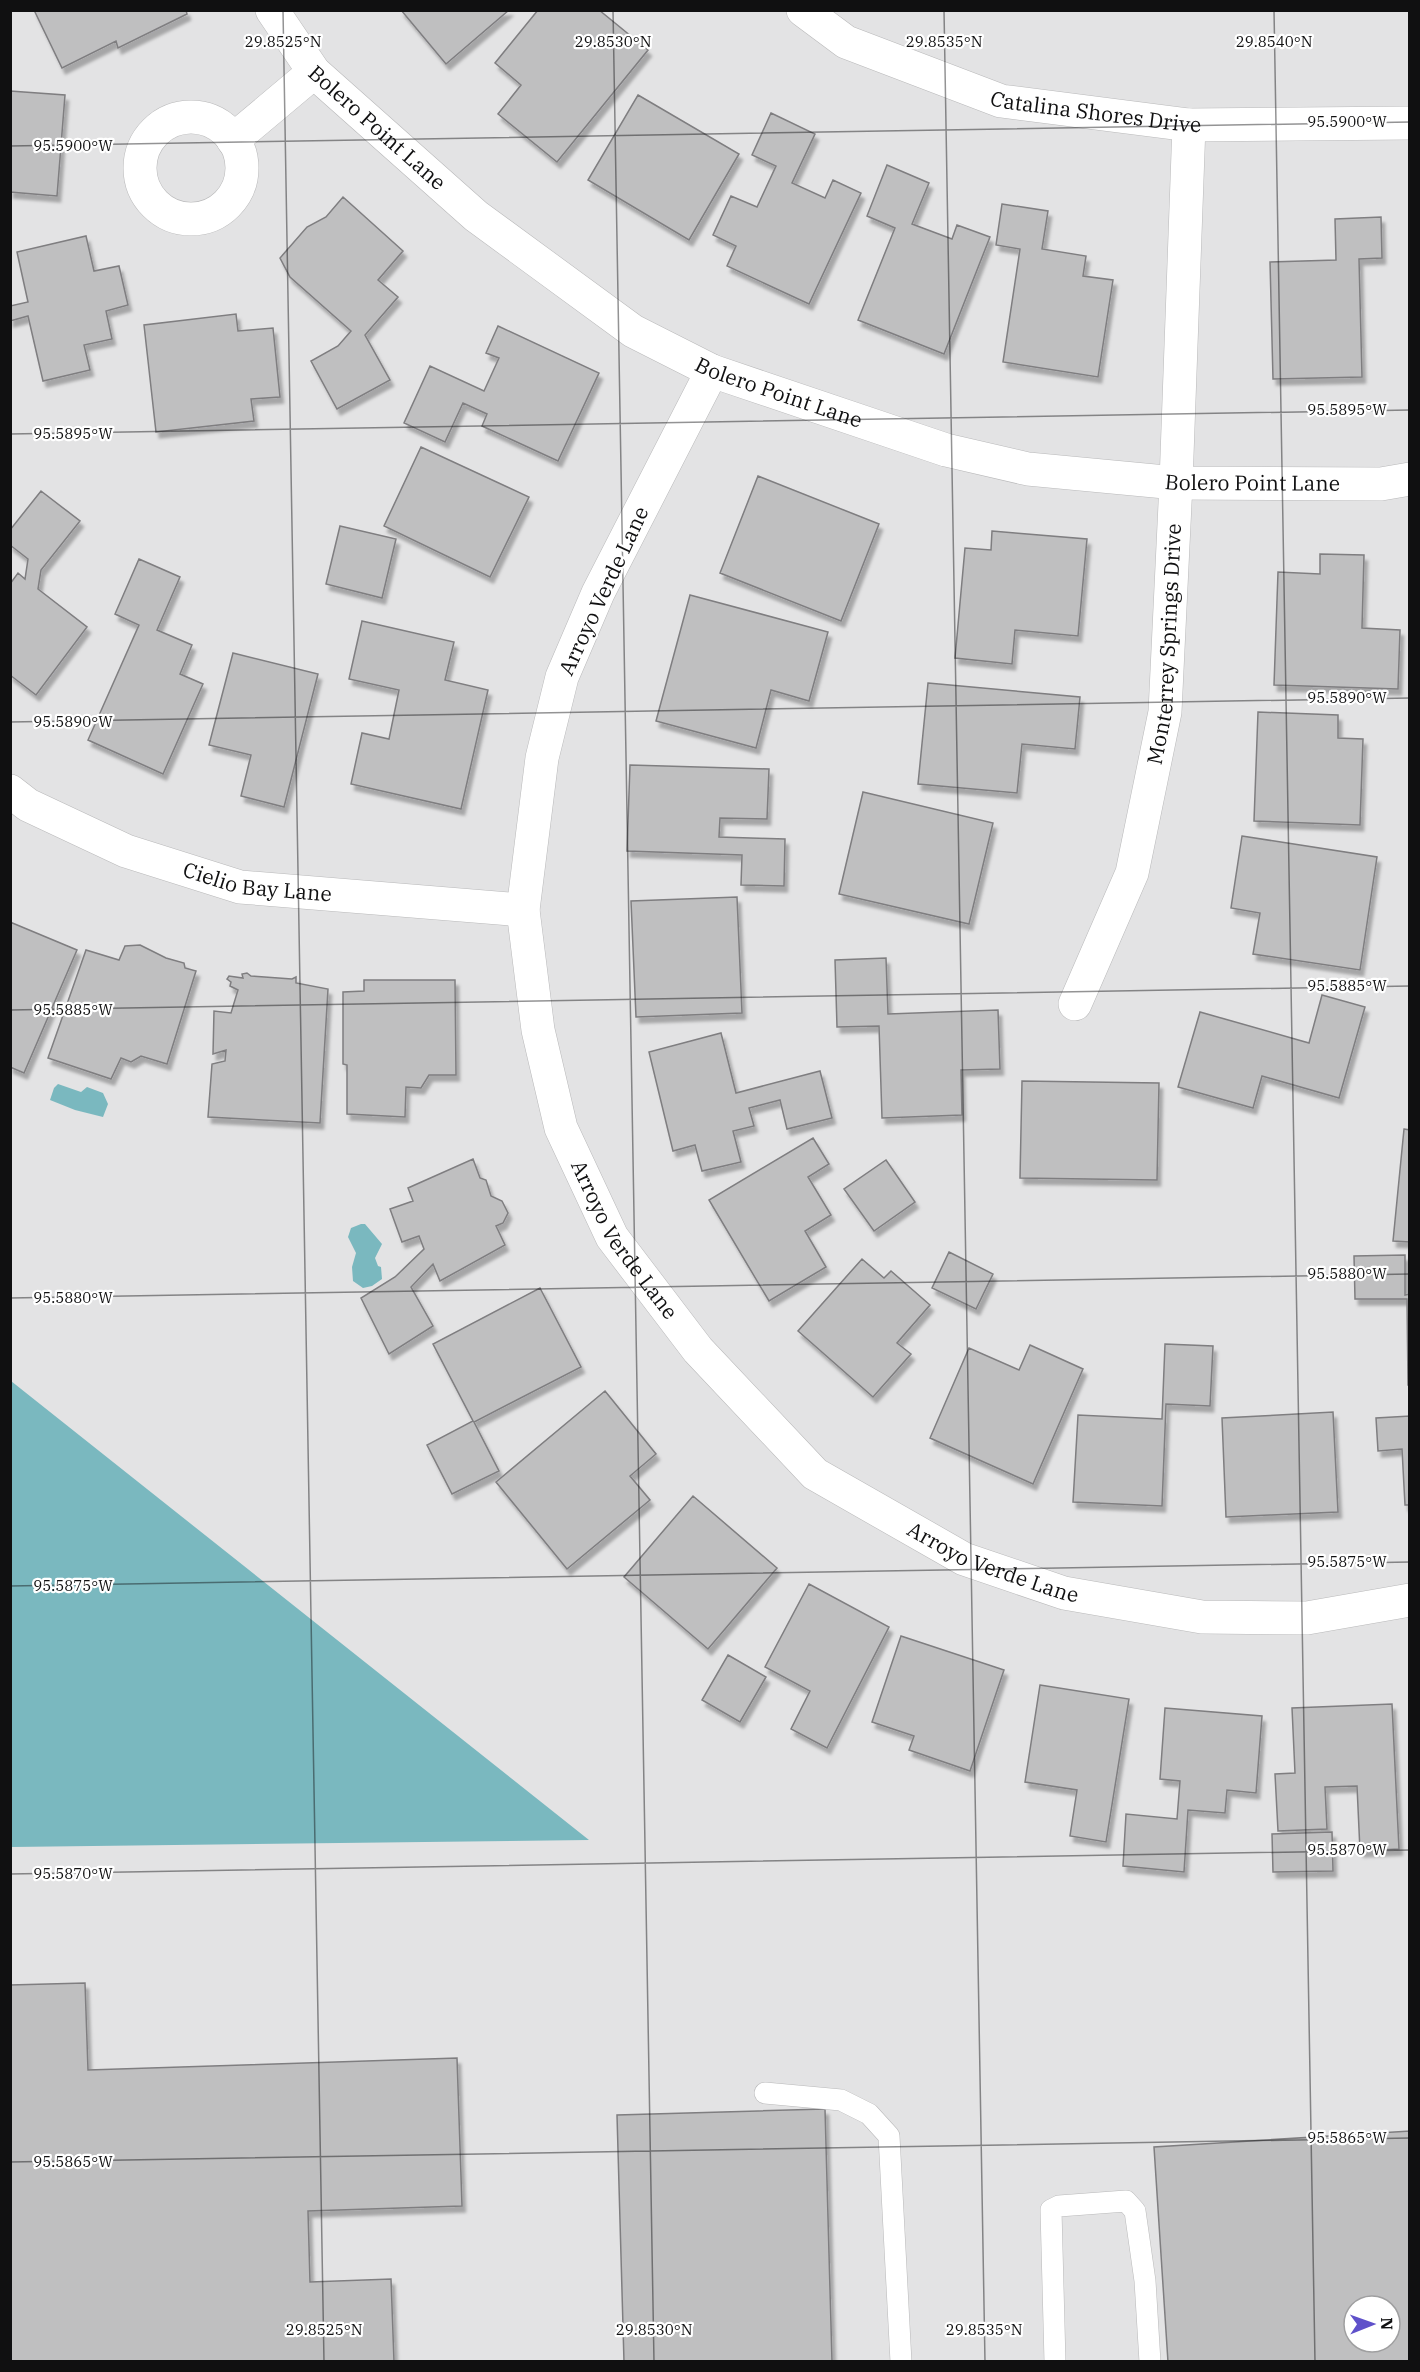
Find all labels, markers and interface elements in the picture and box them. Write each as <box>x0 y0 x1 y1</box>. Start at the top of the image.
text: 29.8525°N <box>245 32 321 51</box>
text: 29.8530°N <box>575 32 651 51</box>
text: 29.8535°N <box>906 32 982 51</box>
text: 29.8540°N <box>1236 32 1312 51</box>
street label: Bolero Point Lane <box>303 58 452 196</box>
street label: Catalina Shores Drive <box>986 83 1201 138</box>
text: 95.5900°W <box>1307 112 1387 131</box>
text: 95.5900°W <box>33 136 113 155</box>
street label: Bolero Point Lane <box>691 350 866 434</box>
text: 95.5895°W <box>1307 400 1387 419</box>
text: 95.5895°W <box>33 424 113 443</box>
street label: Bolero Point Lane <box>1164 467 1340 497</box>
street label: Arroyo Verde Lane <box>552 502 655 680</box>
street label: Monterrey Springs Drive <box>1140 523 1187 767</box>
text: 95.5890°W <box>1307 688 1387 707</box>
text: 95.5890°W <box>33 712 113 731</box>
street label: Cielio Bay Lane <box>180 855 333 907</box>
text: 95.5885°W <box>1307 976 1387 995</box>
text: 95.5885°W <box>33 1000 113 1019</box>
street label: Arroyo Verde Lane <box>565 1155 685 1325</box>
text: 95.5880°W <box>1307 1264 1387 1283</box>
text: 95.5880°W <box>33 1288 113 1307</box>
street label: Arroyo Verde Lane <box>903 1515 1081 1608</box>
text: 95.5875°W <box>1307 1552 1387 1571</box>
text: 95.5875°W <box>33 1576 113 1595</box>
text: 95.5870°W <box>1307 1840 1387 1859</box>
text: 95.5870°W <box>33 1864 113 1883</box>
text: 95.5865°W <box>1307 2128 1387 2147</box>
text: 95.5865°W <box>33 2152 113 2171</box>
north arrow <box>1342 2294 1402 2354</box>
text: N <box>1377 2317 1397 2330</box>
text: 29.8525°N <box>286 2320 362 2339</box>
text: 29.8530°N <box>616 2320 692 2339</box>
text: 29.8535°N <box>946 2320 1022 2339</box>

